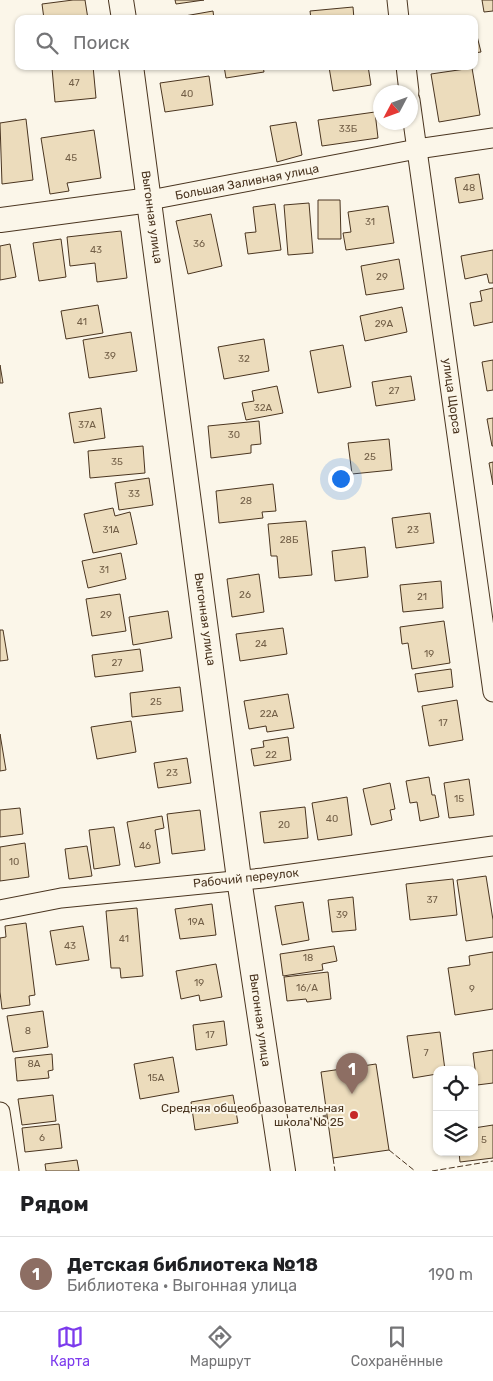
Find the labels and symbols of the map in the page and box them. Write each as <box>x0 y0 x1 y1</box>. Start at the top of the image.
house number: 47 <box>68 77 80 89</box>
north arrow <box>373 85 418 130</box>
house number: 40 <box>181 88 193 100</box>
house number: 33Б <box>339 123 358 135</box>
house number: 45 <box>65 152 77 164</box>
street label: Большая Заливная улица <box>174 161 320 203</box>
street label: Выгонная улица <box>139 170 165 264</box>
house number: 48 <box>463 182 475 194</box>
house number: 31 <box>365 216 375 228</box>
house number: 36 <box>193 238 205 250</box>
house number: 43 <box>90 244 102 256</box>
house number: 29 <box>376 271 388 283</box>
house number: 41 <box>77 316 87 328</box>
house number: 29А <box>375 318 394 330</box>
house number: 39 <box>104 350 116 362</box>
house number: 32 <box>238 353 250 365</box>
street label: улица Щорса <box>440 357 464 435</box>
house number: 27 <box>389 385 400 397</box>
house number: 32А <box>254 402 273 414</box>
house number: 37А <box>78 419 96 431</box>
house number: 30 <box>228 429 240 441</box>
house number: 25 <box>364 451 376 463</box>
house number: 35 <box>111 456 123 468</box>
your location <box>328 466 354 492</box>
house number: 33 <box>128 488 140 500</box>
house number: 28 <box>240 495 252 507</box>
house number: 31А <box>103 524 120 536</box>
house number: 23 <box>407 524 419 536</box>
house number: 28Б <box>280 534 299 546</box>
house number: 31 <box>99 564 109 576</box>
street label: Выгонная улица <box>192 572 218 666</box>
house number: 26 <box>239 589 251 601</box>
house number: 21 <box>417 591 427 603</box>
house number: 29 <box>100 609 112 621</box>
house number: 24 <box>255 638 267 650</box>
house number: 19 <box>424 648 434 660</box>
house number: 27 <box>112 657 123 669</box>
house number: 25 <box>150 696 162 708</box>
house number: 22А <box>260 708 279 720</box>
house number: 17 <box>438 717 448 729</box>
house number: 22 <box>265 749 277 761</box>
house number: 23 <box>166 767 178 779</box>
house number: 15 <box>454 793 464 805</box>
house number: 40 <box>326 813 338 825</box>
house number: 20 <box>278 819 290 831</box>
house number: 46 <box>139 840 151 852</box>
house number: 10 <box>9 856 19 868</box>
street label: Рабочий переулок <box>192 865 300 891</box>
house number: 37 <box>426 894 438 906</box>
house number: 39 <box>336 909 348 921</box>
house number: 19А <box>188 916 205 928</box>
house number: 41 <box>119 933 129 945</box>
house number: 43 <box>64 940 76 952</box>
house number: 18 <box>303 952 313 964</box>
street label: Выгонная улица <box>247 973 273 1067</box>
house number: 19 <box>194 977 204 989</box>
house number: 16/А <box>296 982 318 994</box>
house number: 9 <box>469 983 475 995</box>
house number: 8 <box>25 1025 31 1037</box>
house number: 17 <box>205 1029 215 1041</box>
house number: 7 <box>423 1047 429 1059</box>
pin: 1 <box>336 1053 368 1094</box>
house number: 8А <box>27 1058 41 1070</box>
house number: 15А <box>148 1072 165 1084</box>
place label: Средняя общеобразовательная школа № 25 <box>161 1101 344 1129</box>
marker: Средняя общеобразовательная школа № 25 <box>348 1109 360 1121</box>
house number: 6 <box>39 1132 45 1144</box>
house number: 5 <box>481 1134 487 1146</box>

